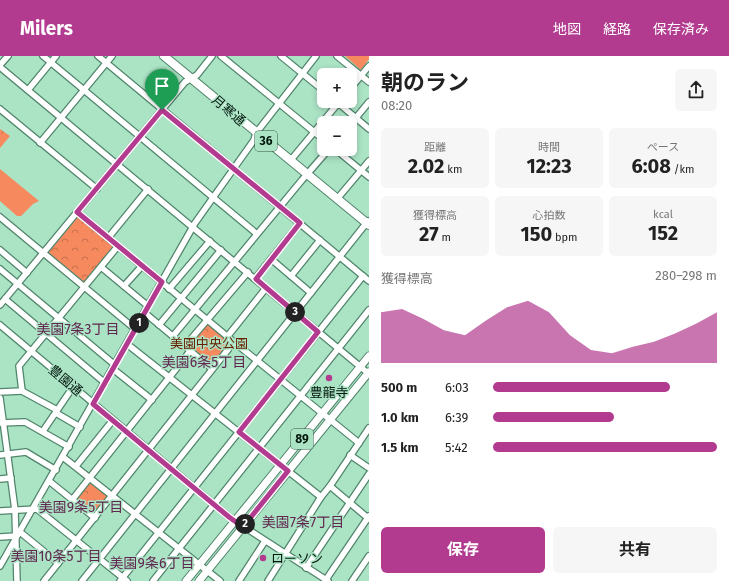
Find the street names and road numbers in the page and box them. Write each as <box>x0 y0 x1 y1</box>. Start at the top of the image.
street label: 月寒通 <box>209 92 248 129</box>
road number: 36 <box>255 131 277 151</box>
street label: 豊園通 <box>46 362 85 399</box>
road number: 89 <box>291 429 313 449</box>

